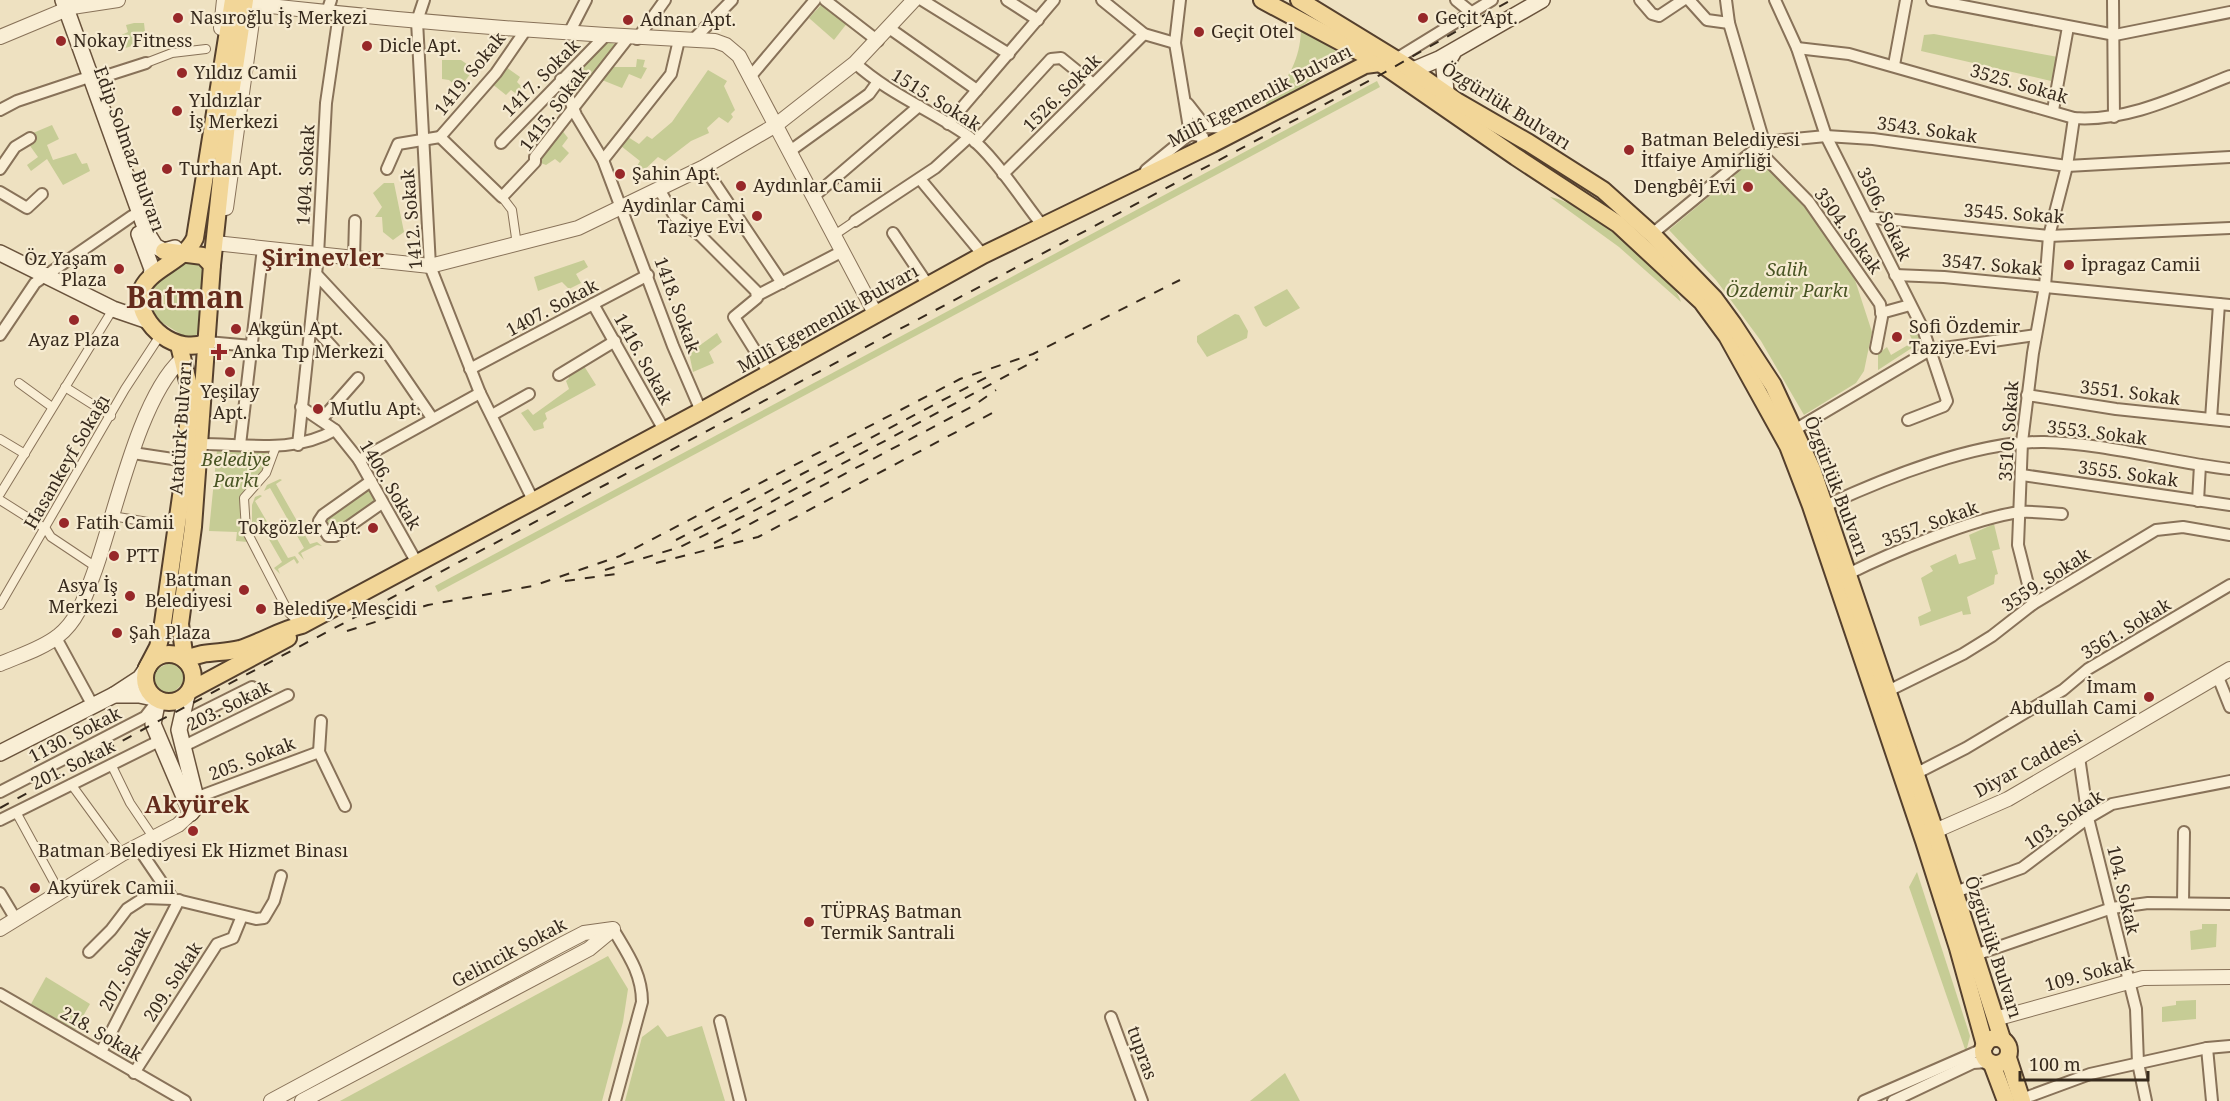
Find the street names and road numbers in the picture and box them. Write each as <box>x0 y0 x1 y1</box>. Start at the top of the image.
street label: 1419. Sokak <box>428 26 511 120</box>
street label: 1417. Sokak <box>496 33 585 121</box>
street label: Millî Egemenlik Bulvarı <box>1164 38 1356 152</box>
street label: 1526. Sokak <box>1017 48 1106 136</box>
street label: Özgürlük Bulvarı <box>1437 56 1576 155</box>
street label: 3525. Sokak <box>1968 58 2071 109</box>
street label: 1415. Sokak <box>513 61 593 156</box>
street label: 1515. Sokak <box>887 62 986 136</box>
street label: Edip Solmaz Bulvarı <box>89 63 171 235</box>
street label: 3543. Sokak <box>1876 110 1979 148</box>
street label: 1404. Sokak <box>290 124 320 226</box>
street label: 3506. Sokak <box>1852 163 1918 265</box>
street label: 1412. Sokak <box>395 167 427 270</box>
street label: 3504. Sokak <box>1809 183 1888 279</box>
street label: 3545. Sokak <box>1963 198 2066 229</box>
street label: 3547. Sokak <box>1941 248 2044 280</box>
street label: 1418. Sokak <box>649 253 707 357</box>
street label: Millî Egemenlik Bulvarı <box>733 258 922 378</box>
street label: 1407. Sokak <box>501 273 602 341</box>
street label: 1416. Sokak <box>609 309 679 409</box>
street label: Atatürk Bulvarı <box>163 360 197 496</box>
street label: 3551. Sokak <box>2079 374 2182 410</box>
street label: 3510. Sokak <box>1993 379 2024 482</box>
street label: Hasankeyf Sokağı <box>18 390 115 533</box>
street label: Özgürlük Bulvarı <box>1799 412 1875 559</box>
street label: 3553. Sokak <box>2046 414 2149 450</box>
street label: 1406. Sokak <box>355 435 427 534</box>
street label: 3555. Sokak <box>2077 454 2180 492</box>
street label: 3557. Sokak <box>1878 494 1982 552</box>
street label: 3559. Sokak <box>1997 541 2095 617</box>
street label: 3561. Sokak <box>2076 592 2175 664</box>
street label: 203. Sokak <box>183 674 275 736</box>
street label: 1130. Sokak <box>24 700 125 768</box>
street label: Diyar Caddesi <box>1970 724 2086 802</box>
street label: 205. Sokak <box>205 730 299 786</box>
street label: 201. Sokak <box>27 733 119 795</box>
street label: 103. Sokak <box>2019 784 2108 854</box>
street label: 104. Sokak <box>2102 843 2146 937</box>
street label: Özgürlük Bulvarı <box>1960 873 2028 1021</box>
street label: Gelincik Sokak <box>447 912 570 992</box>
street label: 207. Sokak <box>93 922 156 1014</box>
street label: 209. Sokak <box>137 936 207 1026</box>
street label: 109. Sokak <box>2042 950 2136 996</box>
street label: 218. Sokak <box>56 1000 147 1066</box>
street label: tupras <box>1122 1023 1164 1083</box>

